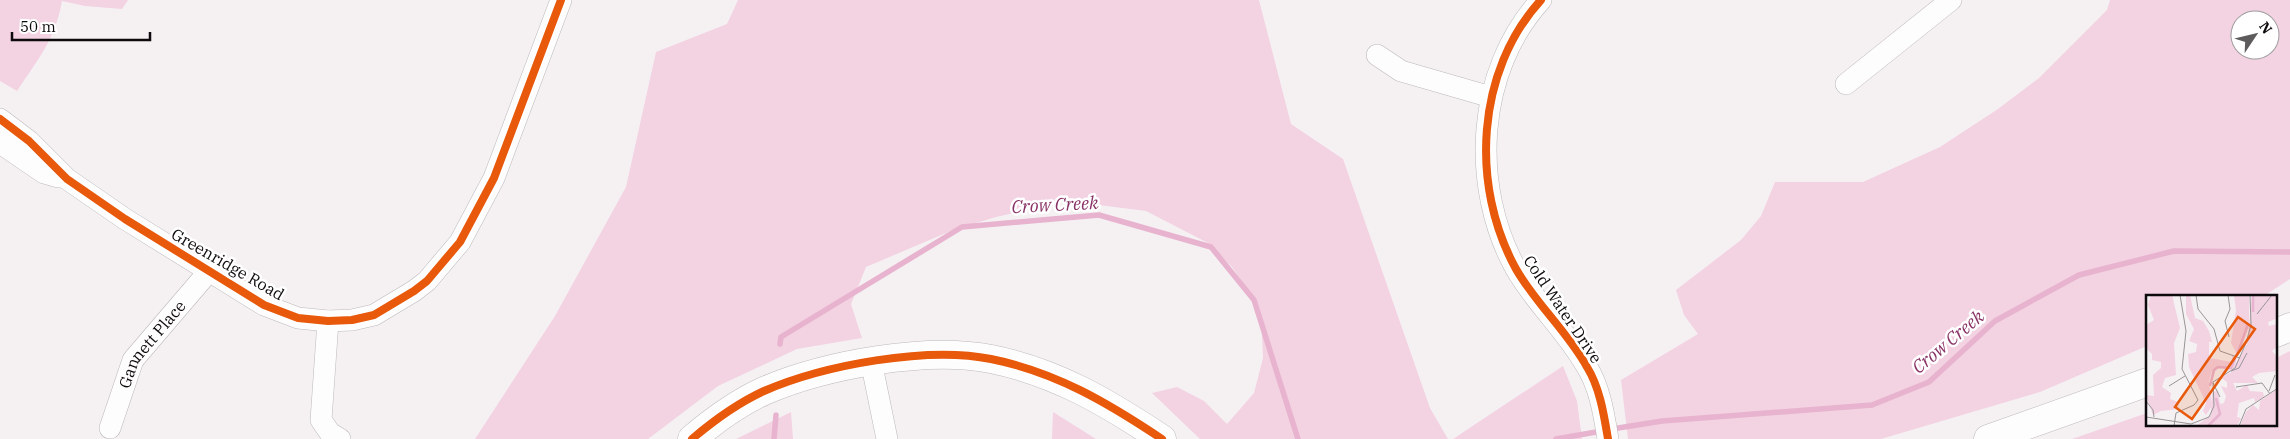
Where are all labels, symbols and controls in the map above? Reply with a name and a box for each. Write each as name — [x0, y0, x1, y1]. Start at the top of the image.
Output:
scale bar — [12, 10, 150, 42]
north arrow — [2230, 10, 2280, 60]
text: 50 m — [20, 17, 56, 36]
text: N — [2255, 18, 2276, 37]
water label: Crow Creek — [1011, 191, 1100, 218]
street label: Greenridge Road — [168, 224, 288, 305]
street label: Cold Water Drive — [1519, 251, 1607, 367]
inset map — [2146, 295, 2278, 426]
street label: Gannett Place — [114, 296, 190, 391]
water label: Crow Creek — [1907, 304, 1989, 378]

